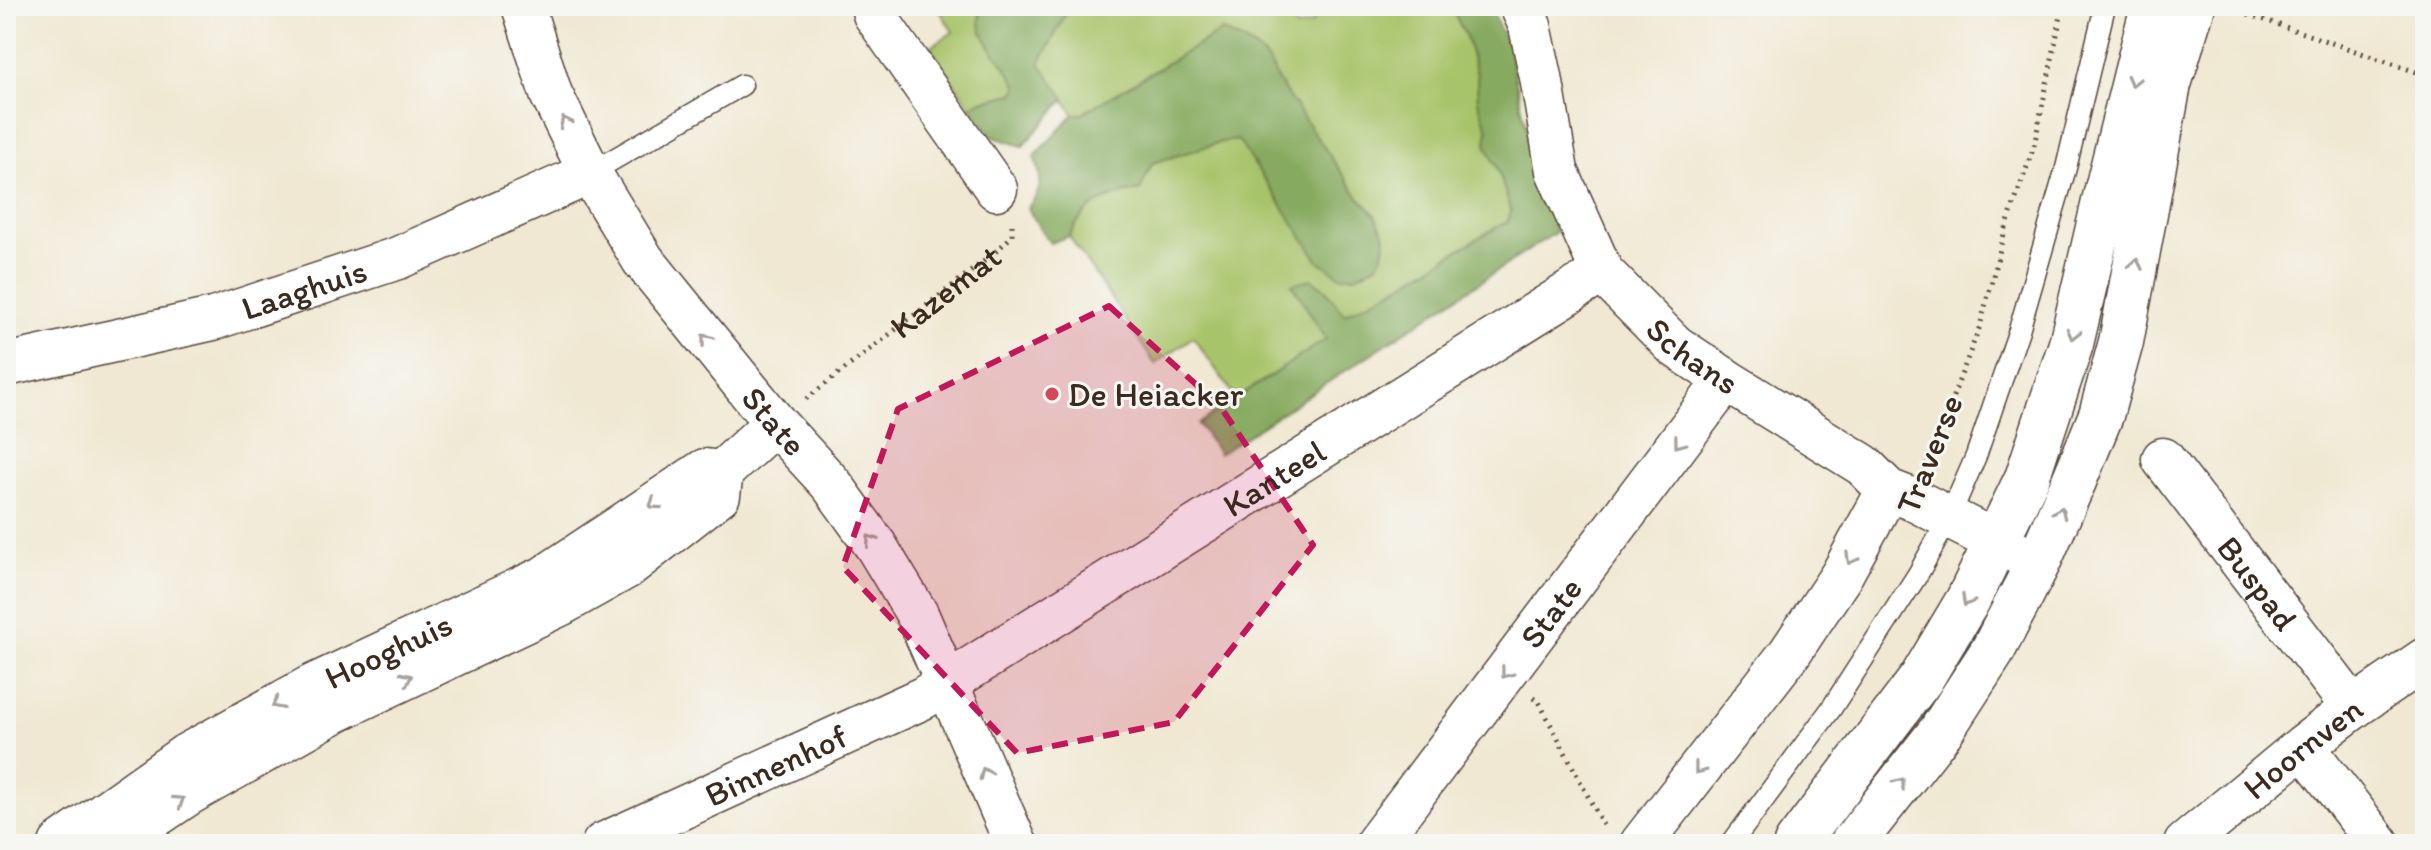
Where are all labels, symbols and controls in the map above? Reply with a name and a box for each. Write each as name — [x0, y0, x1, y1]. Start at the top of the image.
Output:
one-way arrow — [2125, 74, 2142, 88]
one-way arrow — [559, 115, 575, 130]
street label: Kazemat — [882, 236, 1009, 347]
street label: Laaghuis — [236, 250, 372, 329]
one-way arrow — [2126, 258, 2143, 271]
street label: Schans — [1637, 309, 1746, 404]
one-way arrow — [2066, 327, 2083, 341]
one-way arrow — [702, 333, 716, 348]
place label: De Heiacker — [1068, 374, 1244, 415]
street label: State — [733, 378, 815, 465]
marker: De Heiacker — [1043, 385, 1061, 403]
street label: Traverse — [1887, 389, 1972, 520]
street label: Kanteel — [1215, 431, 1333, 526]
one-way arrow — [1674, 434, 1689, 448]
one-way arrow — [649, 495, 663, 510]
one-way arrow — [2050, 506, 2066, 520]
street label: Buspad — [2208, 528, 2307, 639]
one-way arrow — [866, 534, 881, 548]
one-way arrow — [1845, 550, 1860, 565]
street label: State — [1511, 569, 1591, 656]
one-way arrow — [1961, 593, 1977, 607]
street label: Hooghuis — [318, 603, 459, 698]
one-way arrow — [1501, 664, 1516, 679]
one-way arrow — [399, 671, 414, 687]
street label: Hoornven — [2235, 688, 2371, 808]
one-way arrow — [270, 694, 285, 710]
street label: Binnenhof — [698, 715, 854, 816]
one-way arrow — [1695, 760, 1709, 775]
one-way arrow — [979, 766, 995, 781]
one-way arrow — [1891, 777, 1905, 792]
one-way arrow — [170, 795, 184, 810]

